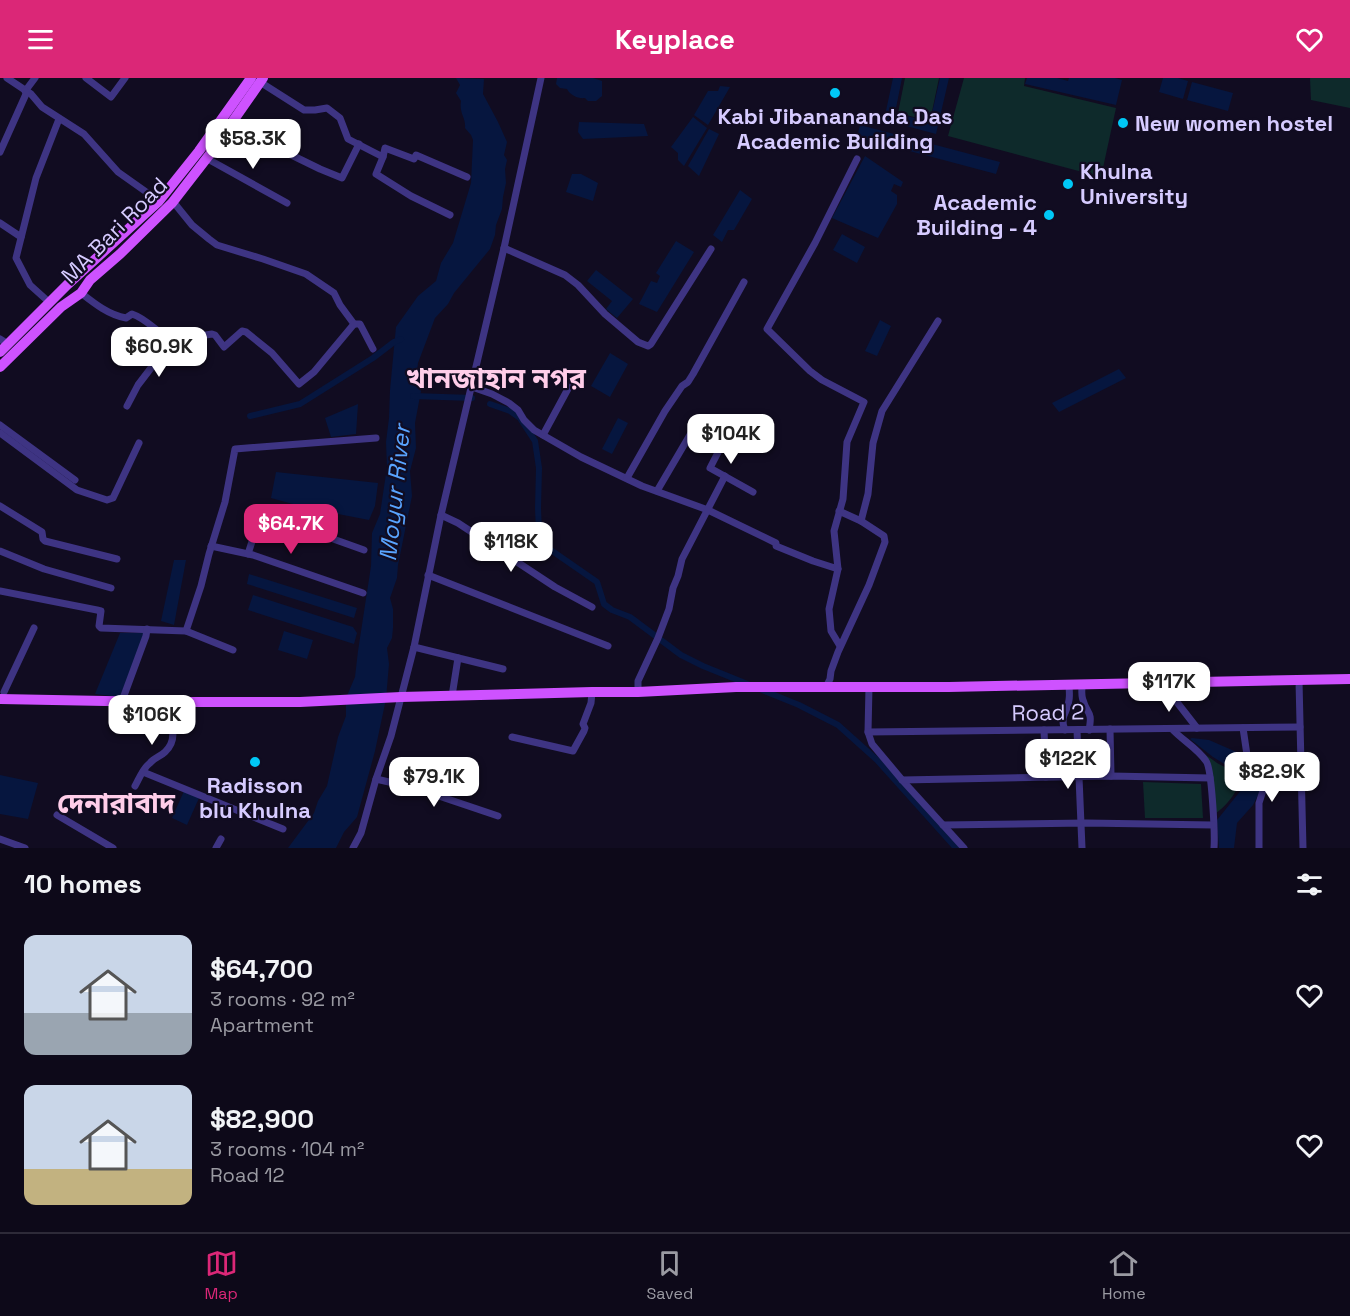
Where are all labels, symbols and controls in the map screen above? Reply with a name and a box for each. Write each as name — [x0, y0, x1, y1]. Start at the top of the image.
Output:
text: Keyplace — [615, 22, 735, 57]
icon: menu — [24, 23, 57, 56]
icon: heart — [1293, 23, 1326, 56]
marker: Kabi Jibanananda Das Academic Building — [828, 86, 842, 100]
place label: Kabi Jibanananda Das Academic Building — [717, 102, 953, 155]
place label: New women hostel — [1135, 109, 1333, 137]
marker: New women hostel — [1116, 116, 1130, 130]
pin: $58.3K — [204, 119, 302, 170]
text: $58.3K — [220, 125, 286, 151]
place label: Khulna University — [1080, 157, 1188, 210]
street label: MA Bari Road — [55, 171, 173, 289]
marker: Khulna University — [1061, 177, 1075, 191]
place label: Academic Building - 4 — [916, 188, 1037, 241]
marker: Academic Building - 4 — [1042, 208, 1056, 222]
pin: $60.9K — [110, 327, 208, 378]
text: $60.9K — [125, 333, 193, 359]
district label: খানজাহান নগর — [406, 360, 587, 396]
pin: $104K — [689, 414, 773, 465]
water label: Moyur River — [372, 420, 417, 563]
text: $104K — [701, 420, 761, 446]
pin: $64.7K — [242, 504, 340, 555]
text: $64.7K — [258, 510, 324, 536]
pin: $118K — [469, 522, 553, 573]
text: $118K — [484, 528, 538, 554]
pin: $117K — [1127, 662, 1211, 713]
text: $117K — [1142, 668, 1196, 694]
pin: $106K — [110, 695, 194, 746]
street label: Road 2 — [1011, 697, 1085, 727]
text: $106K — [123, 701, 182, 727]
pin: $122K — [1026, 739, 1110, 790]
text: $122K — [1039, 745, 1097, 771]
pin: $82.9K — [1223, 752, 1321, 803]
marker: Radisson blu Khulna — [248, 755, 262, 769]
pin: $79.1K — [385, 757, 483, 808]
text: $82.9K — [1239, 758, 1305, 784]
text: $79.1K — [403, 763, 465, 789]
place label: Radisson blu Khulna — [199, 771, 311, 824]
district label: দেনারাবাদ — [57, 785, 176, 821]
text: 10 homes — [24, 867, 142, 901]
icon: filters — [1293, 868, 1326, 901]
text: $64,700 — [210, 952, 313, 986]
icon: home — [72, 959, 144, 1031]
icon: heart — [1293, 979, 1326, 1012]
text: 3 rooms · 92 m² — [210, 986, 355, 1012]
text: Apartment — [210, 1012, 314, 1038]
text: $82,900 — [210, 1102, 314, 1136]
icon: home — [72, 1109, 144, 1181]
icon: heart — [1293, 1129, 1326, 1162]
text: 3 rooms · 104 m² — [210, 1136, 364, 1162]
text: Road 12 — [210, 1162, 285, 1188]
tab: Map — [204, 1247, 238, 1304]
tab: Saved — [647, 1247, 693, 1304]
tab: Home — [1102, 1247, 1146, 1304]

